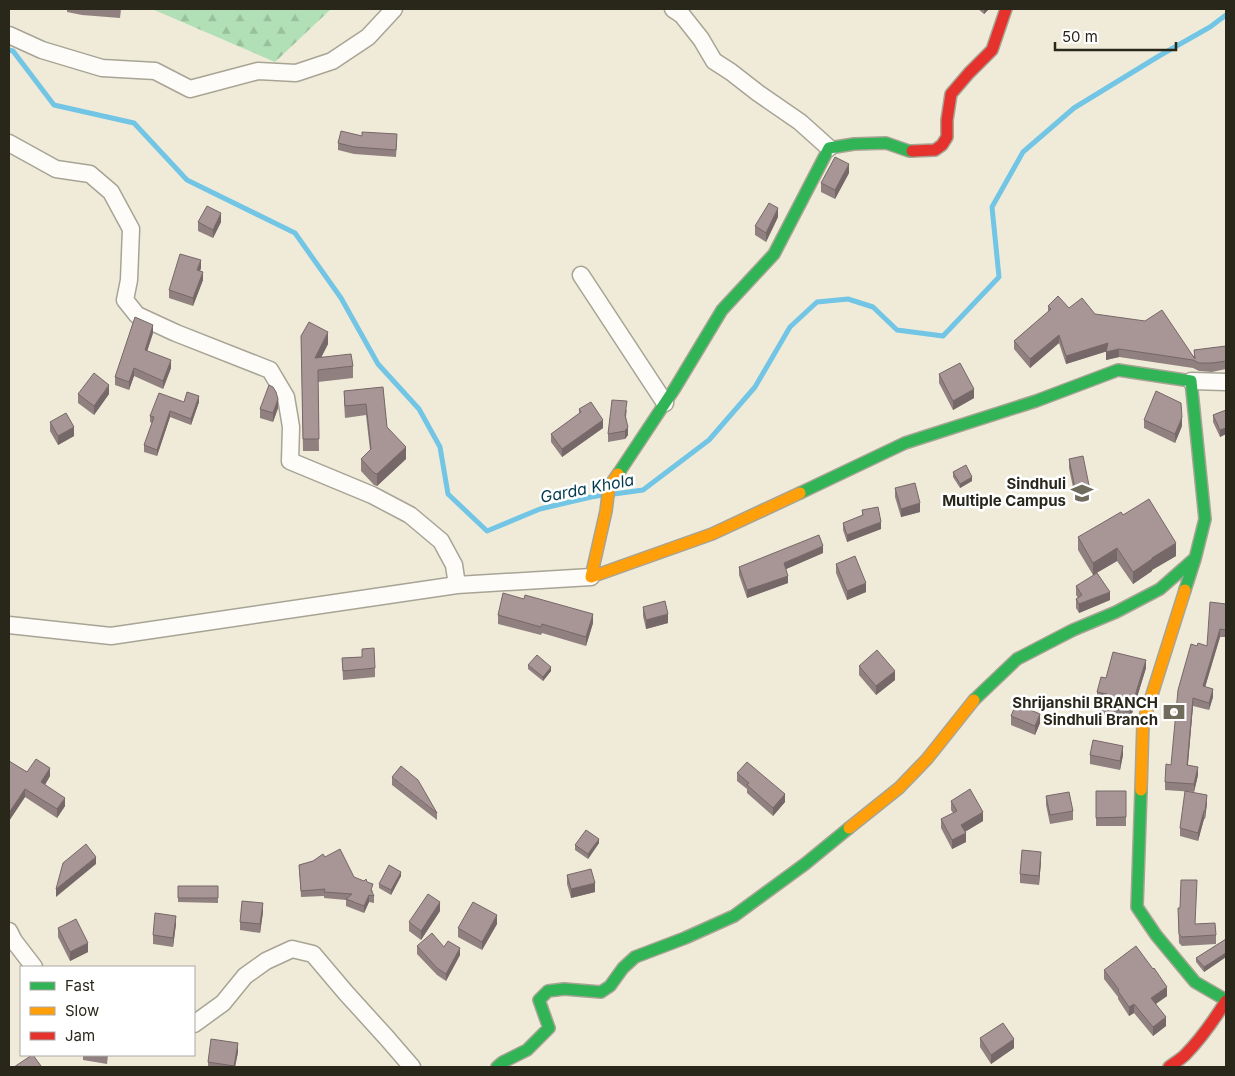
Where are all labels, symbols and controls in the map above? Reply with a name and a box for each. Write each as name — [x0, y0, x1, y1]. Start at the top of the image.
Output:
scale bar — [1055, 20, 1176, 52]
text: 50 m — [1062, 27, 1098, 46]
water label: Garda Khola — [538, 469, 636, 507]
place label: Sindhuli Multiple Campus — [942, 474, 1066, 510]
school or university icon: Sindhuli Multiple Campus — [1069, 480, 1095, 506]
place label: Shrijanshil BRANCH Sindhuli Branch — [1012, 693, 1158, 729]
bank icon: Shrijanshil BRANCH Sindhuli Branch — [1161, 699, 1187, 725]
legend — [20, 966, 195, 1056]
text: Fast — [65, 976, 95, 995]
text: Slow — [65, 1001, 99, 1020]
text: Jam — [65, 1026, 95, 1045]

